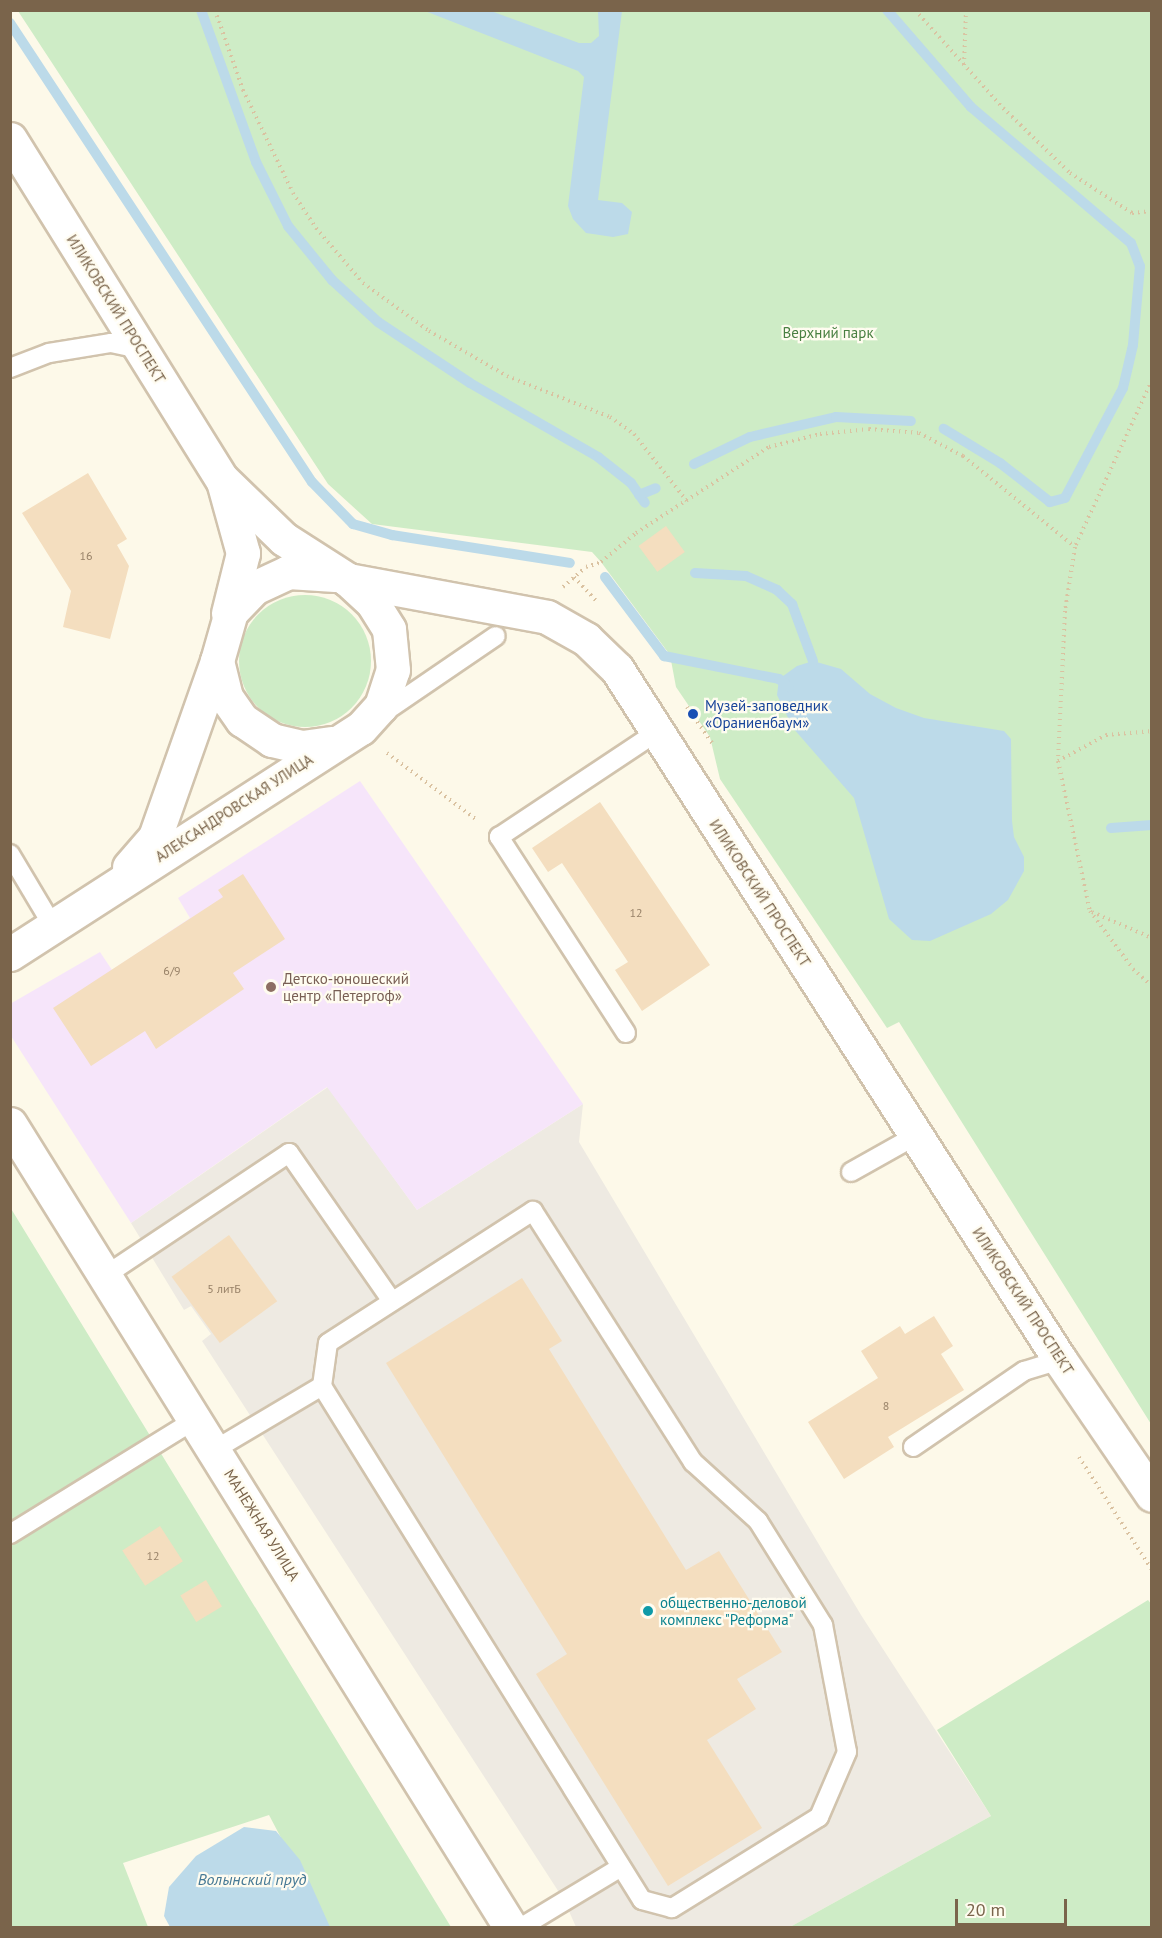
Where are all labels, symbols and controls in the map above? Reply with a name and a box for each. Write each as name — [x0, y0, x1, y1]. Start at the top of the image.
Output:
street label: ИЛИКОВСКИЙ ПРОСПЕКТ — [63, 231, 169, 387]
park label: Верхний парк — [782, 324, 874, 342]
house number: 16 — [79, 549, 93, 563]
place label: Музей-заповедник «Ораниенбаум» — [705, 696, 828, 731]
marker: Музей-заповедник «Ораниенбаум» — [686, 707, 700, 721]
street label: АЛЕКСАНДРОВСКАЯ УЛИЦА — [152, 750, 316, 866]
street label: ИЛИКОВСКИЙ ПРОСПЕКТ — [706, 816, 814, 970]
house number: 12 — [629, 906, 643, 920]
house number: 6/9 — [163, 964, 181, 978]
place label: Детско-юношеский центр «Петергоф» — [283, 969, 409, 1004]
marker: Детско-юношеский центр «Петергоф» — [264, 980, 278, 994]
street label: ИЛИКОВСКИЙ ПРОСПЕКТ — [969, 1224, 1077, 1378]
house number: 5 литБ — [207, 1282, 241, 1296]
house number: 8 — [883, 1399, 889, 1413]
street label: МАНЕЖНАЯ УЛИЦА — [220, 1466, 304, 1584]
house number: 12 — [146, 1549, 160, 1563]
place label: oбщеcтвенно-деловoй кoмплeкc "Peфoрма" — [660, 1593, 807, 1628]
marker: oбщеcтвенно-деловoй кoмплeкc "Peфoрма" — [641, 1604, 655, 1618]
water label: Волынский пруд — [198, 1869, 306, 1889]
scale bar — [958, 1887, 1070, 1925]
text: 20 m — [966, 1898, 1005, 1921]

